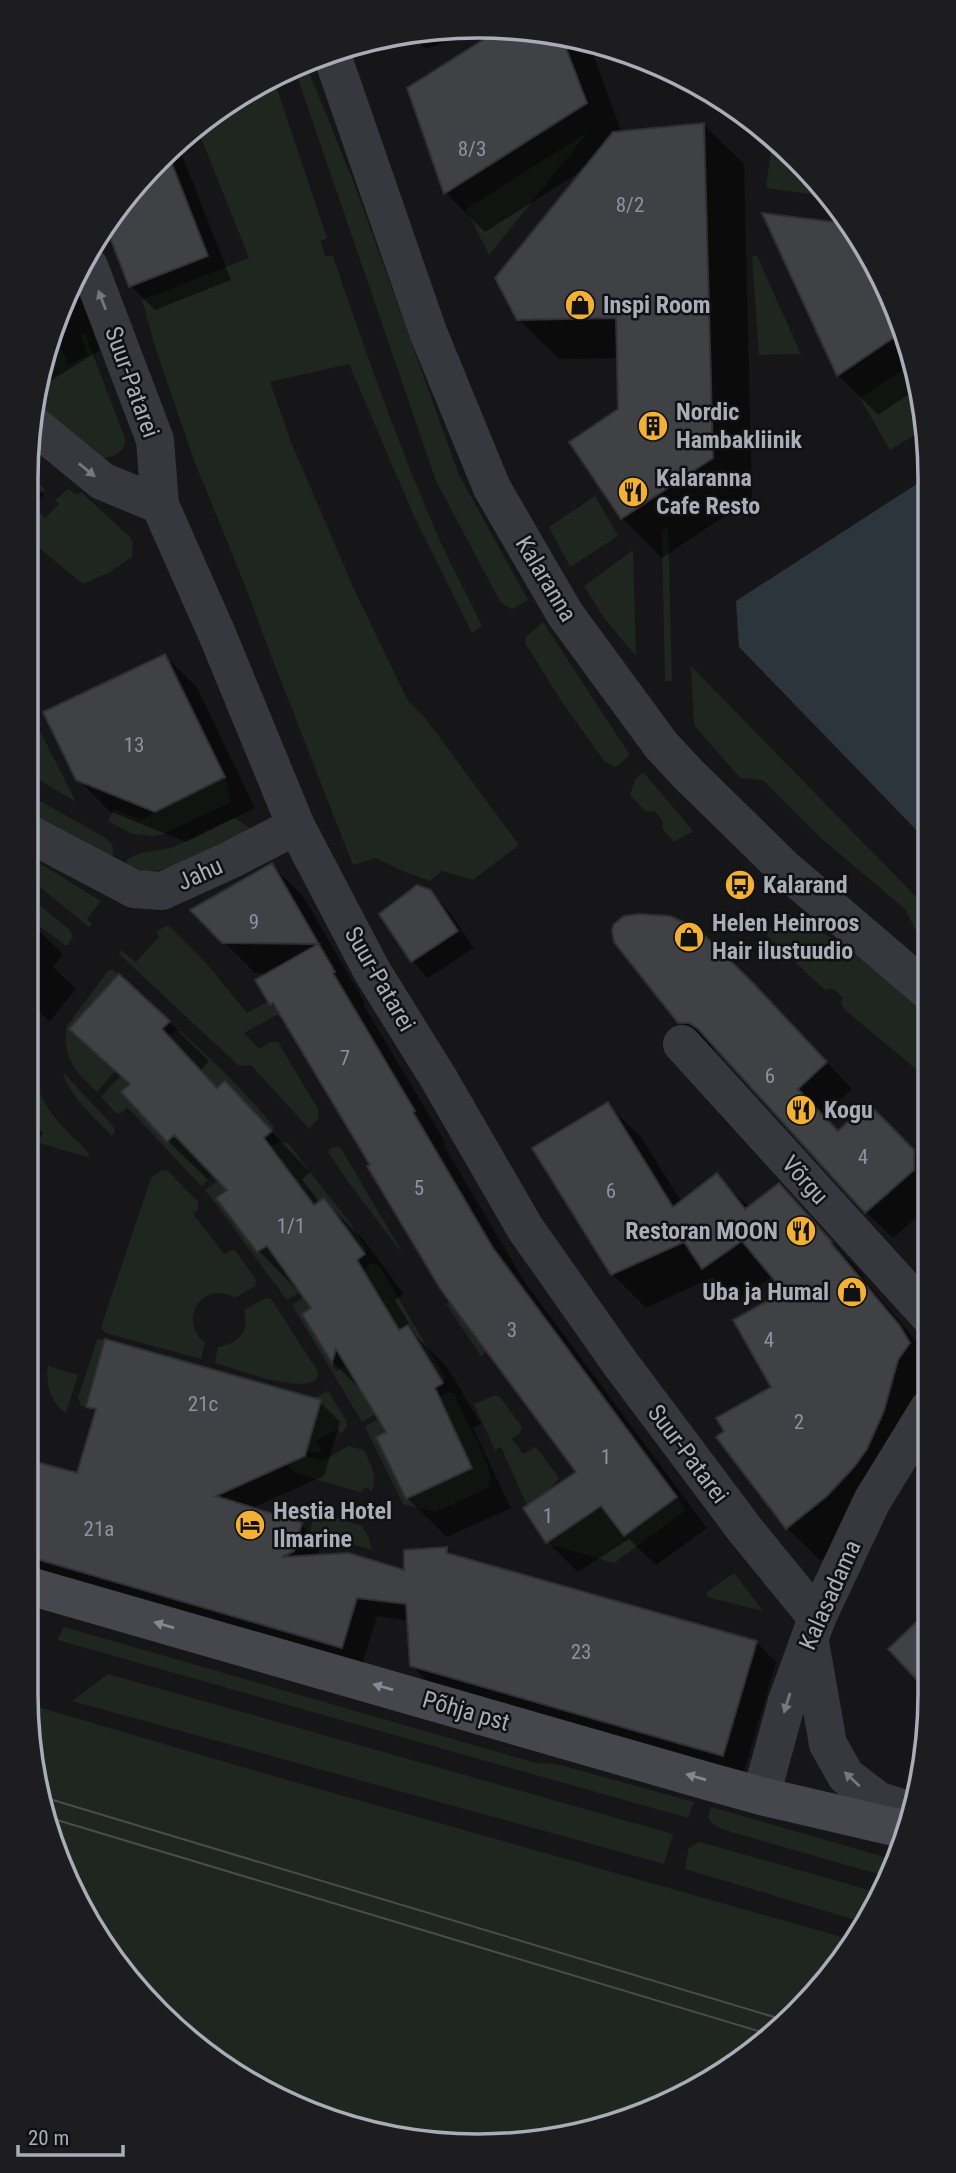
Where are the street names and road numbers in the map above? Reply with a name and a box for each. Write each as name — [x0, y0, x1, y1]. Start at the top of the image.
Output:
street label: Suur-Patarei — [99, 323, 165, 441]
street label: Kalaranna — [510, 531, 582, 627]
street label: Jahu — [173, 852, 227, 896]
street label: Suur-Patarei — [339, 922, 421, 1036]
street label: Võrgu — [776, 1150, 834, 1210]
street label: Suur-Patarei — [642, 1399, 734, 1509]
street label: Kalasadama — [793, 1536, 867, 1654]
street label: Põhja pst — [419, 1685, 513, 1737]

